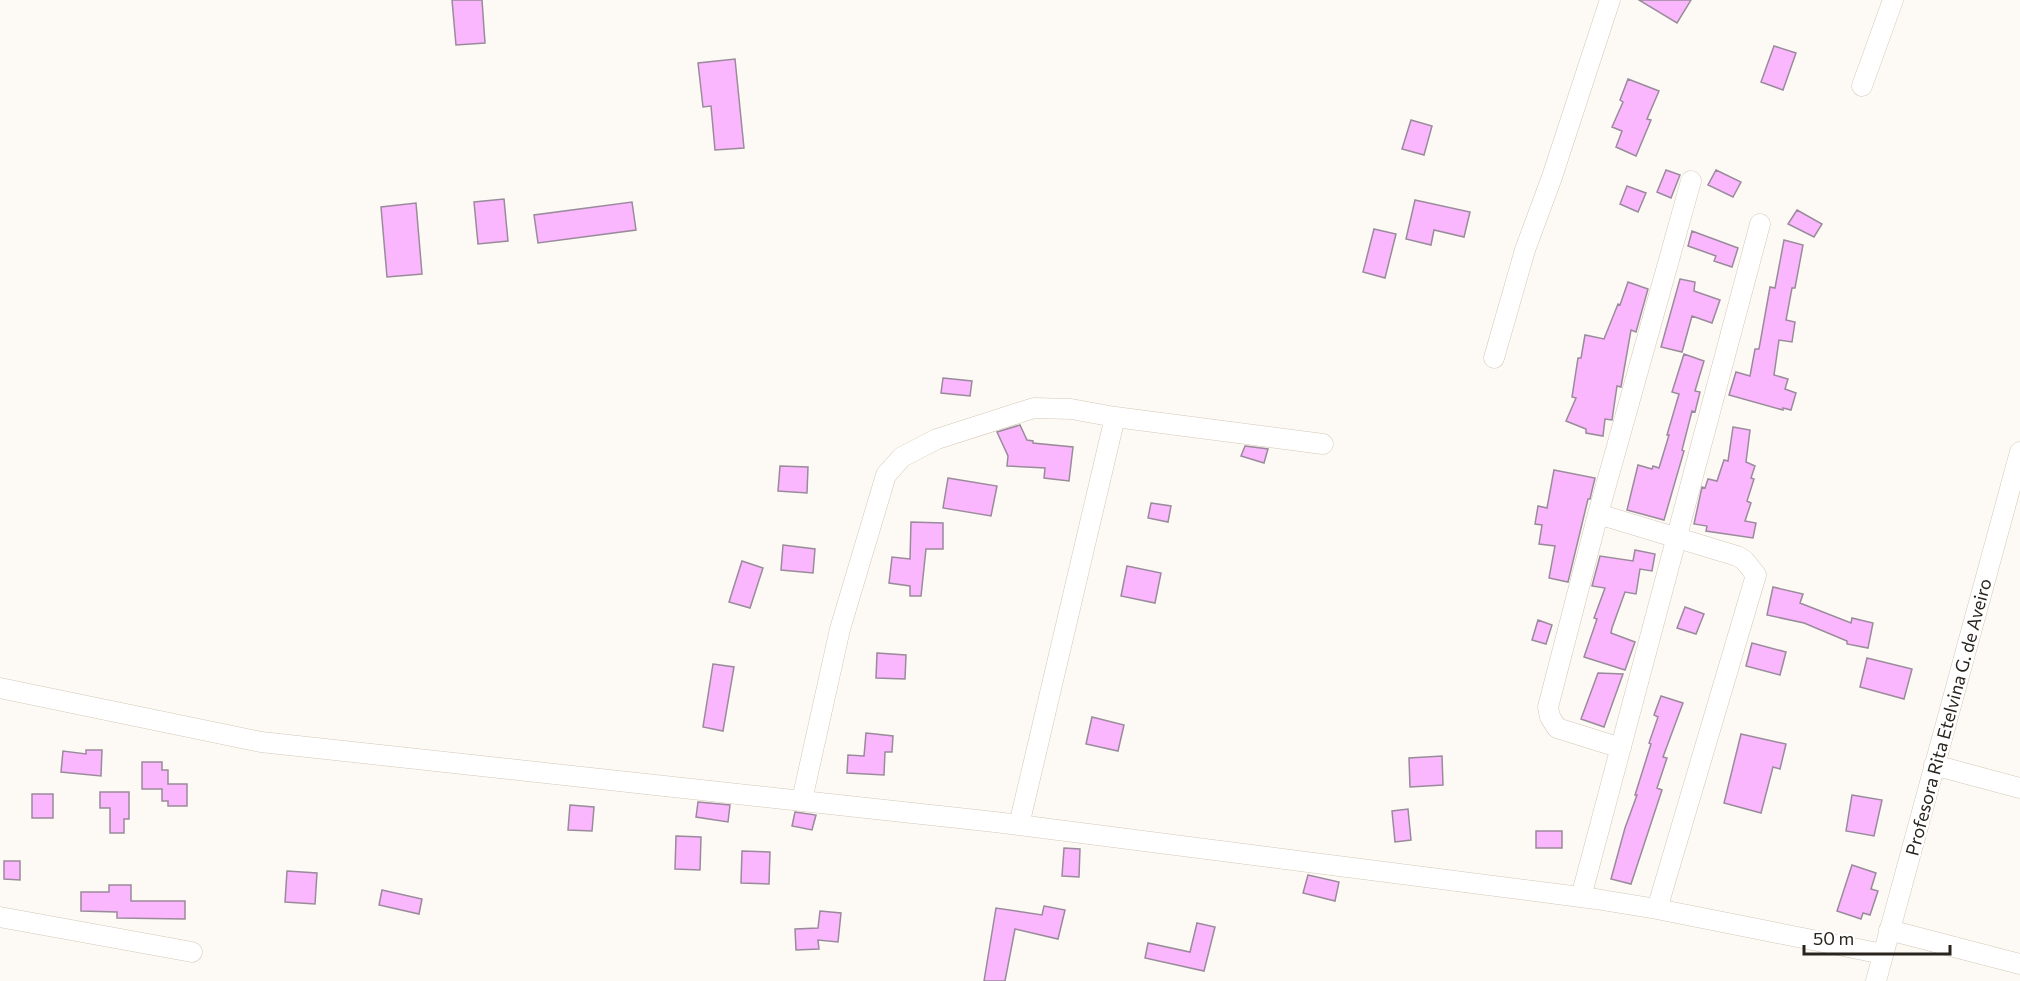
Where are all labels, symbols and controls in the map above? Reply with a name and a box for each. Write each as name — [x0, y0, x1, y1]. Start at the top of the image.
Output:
street label: Profesora Rita Etelvina G. de Aveiro — [1900, 576, 1996, 858]
scale bar — [1804, 918, 1950, 956]
text: 50 m — [1813, 927, 1854, 949]

